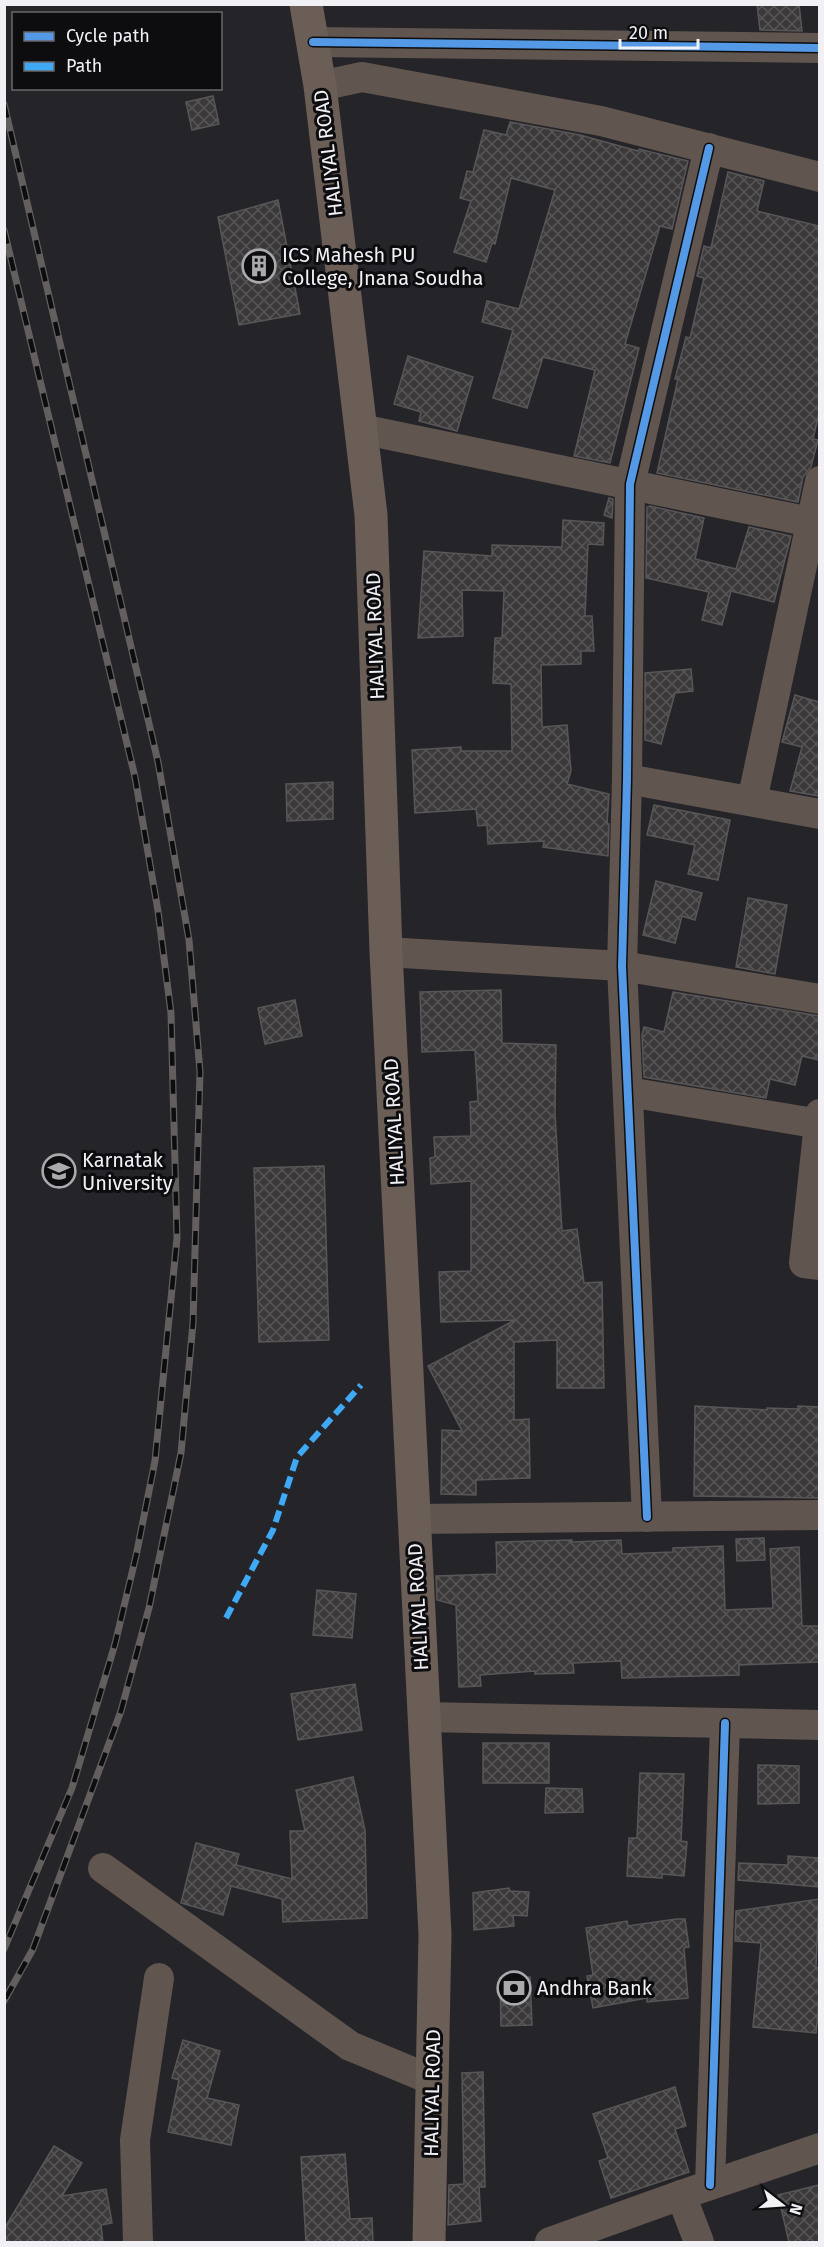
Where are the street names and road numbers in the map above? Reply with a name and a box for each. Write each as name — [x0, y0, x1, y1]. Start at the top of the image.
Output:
street label: HALIYAL ROAD — [308, 88, 348, 218]
street label: HALIYAL ROAD — [361, 572, 389, 700]
street label: HALIYAL ROAD — [379, 1058, 409, 1186]
street label: HALIYAL ROAD — [403, 1543, 433, 1671]
street label: HALIYAL ROAD — [419, 2029, 445, 2157]

